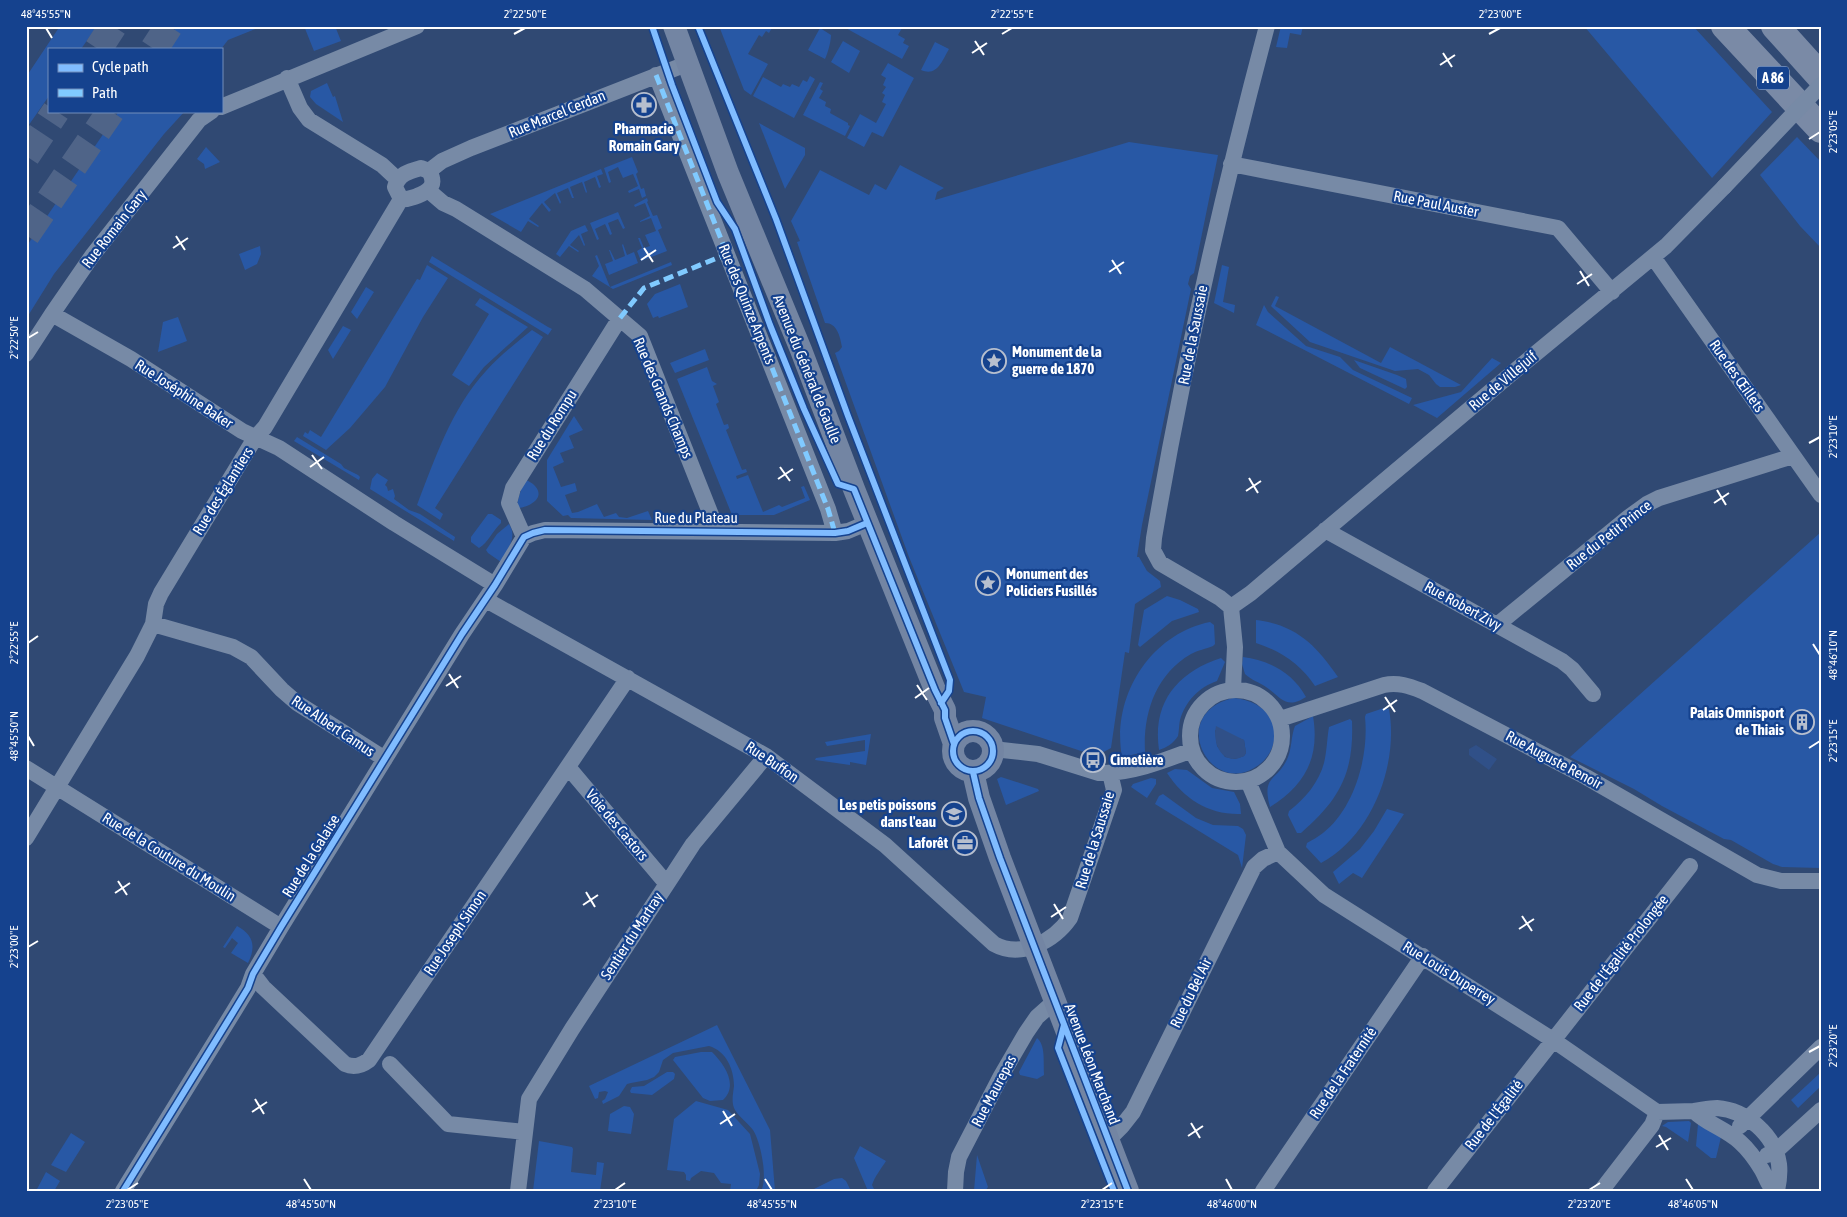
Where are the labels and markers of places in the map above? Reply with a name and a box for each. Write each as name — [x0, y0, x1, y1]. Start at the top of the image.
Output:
pharmacy icon: Pharmacie Romain Gary — [631, 92, 657, 118]
place label: Pharmacie Romain Gary — [609, 120, 680, 154]
place label: Monument de la guerre de 1870 — [1012, 343, 1102, 377]
place icon: Monument de la guerre de 1870 — [981, 348, 1007, 374]
place label: Monument des Policiers Fusillés — [1006, 565, 1098, 599]
place icon: Monument des Policiers Fusillés — [975, 570, 1001, 596]
place label: Palais Omnisport de Thiais — [1690, 704, 1785, 738]
building icon: Palais Omnisport de Thiais — [1789, 709, 1815, 735]
bus stop icon: Cimetière — [1080, 747, 1106, 773]
place label: Cimetière — [1110, 751, 1164, 768]
place label: Les petis poissons dans l'eau — [839, 796, 937, 830]
school or university icon: Les petis poissons dans l'eau — [941, 801, 967, 827]
office icon: Laforêt — [952, 830, 978, 856]
place label: Laforêt — [908, 834, 949, 851]

